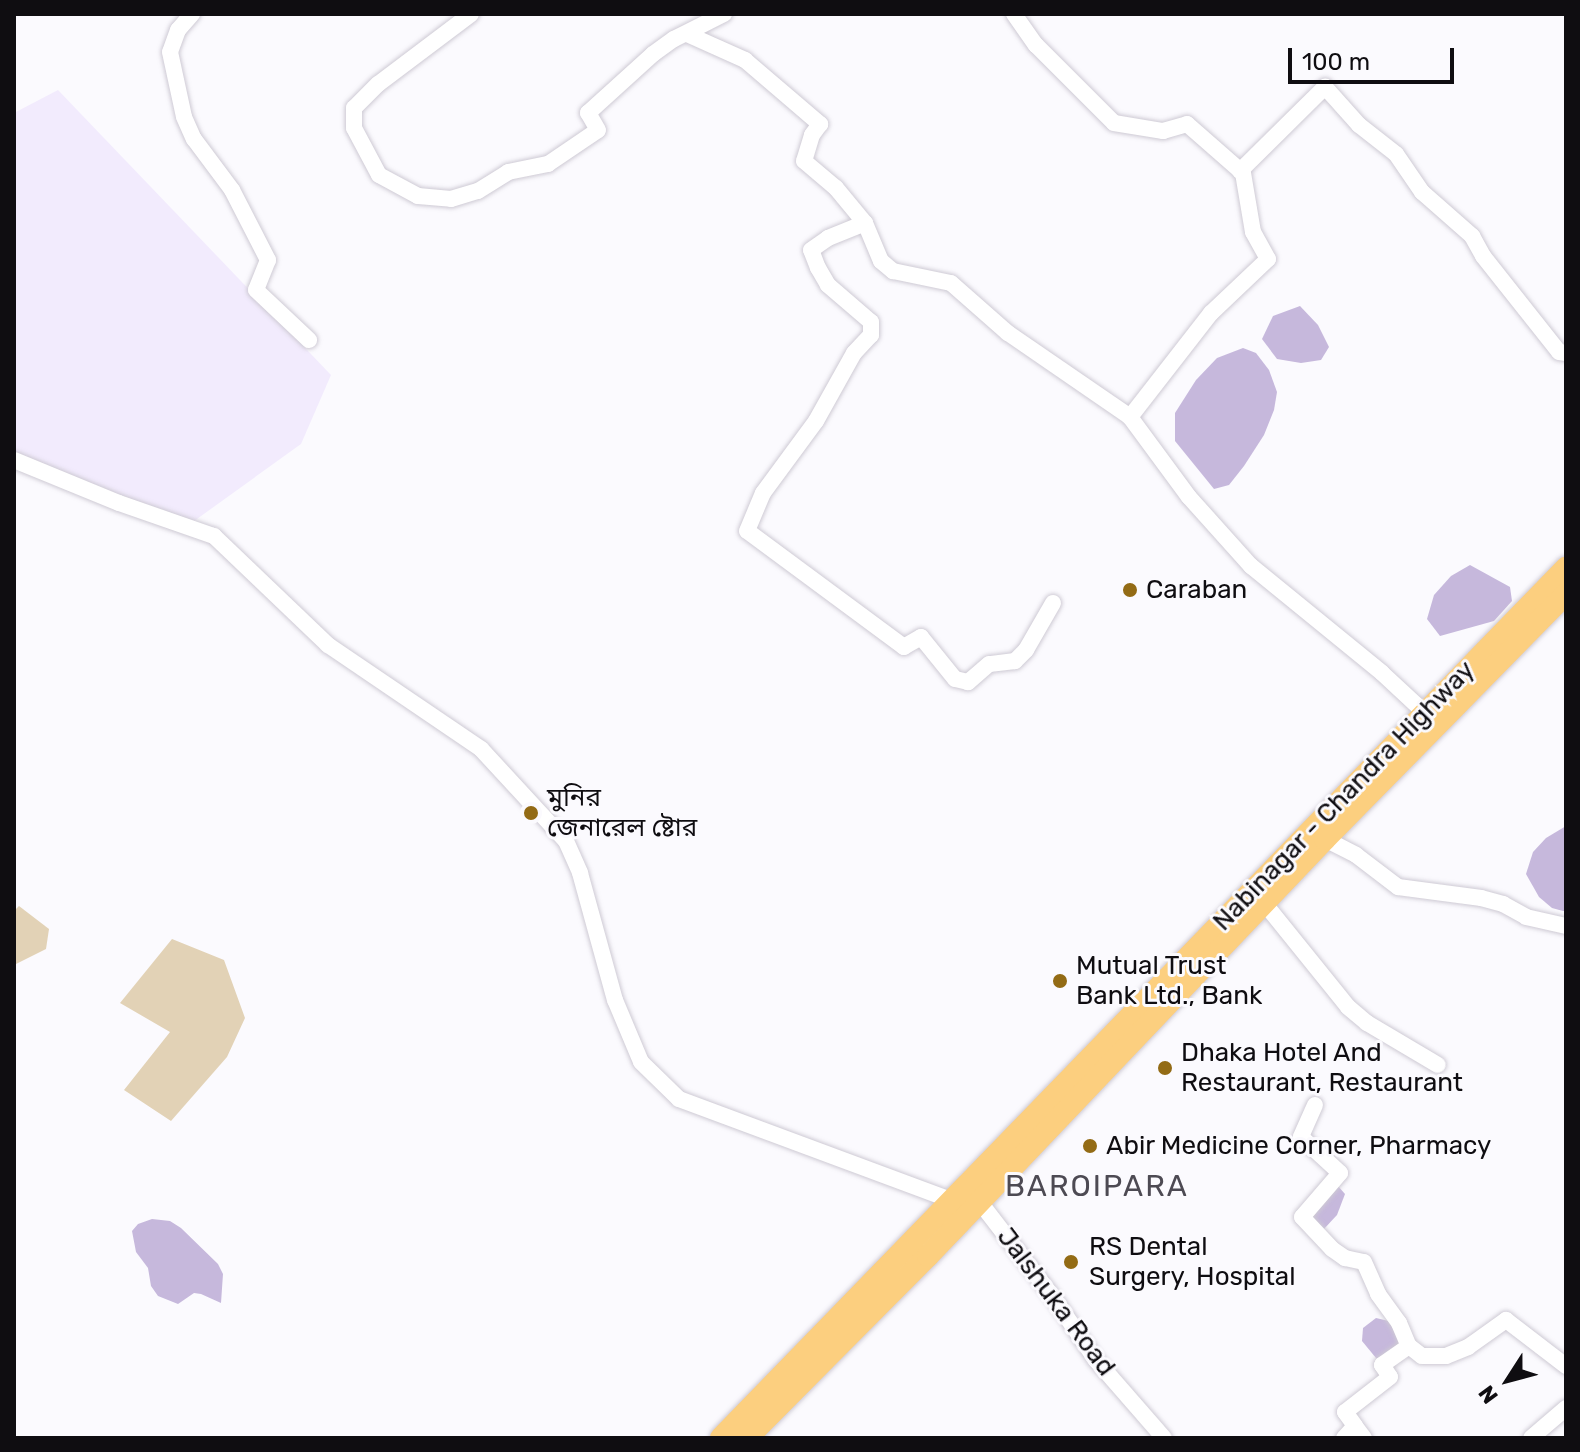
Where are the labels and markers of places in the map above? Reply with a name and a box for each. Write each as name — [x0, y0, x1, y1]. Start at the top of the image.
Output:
place label: Caraban — [1146, 574, 1247, 606]
marker: Caraban — [1121, 581, 1139, 599]
place label: মুনির জেনারেল ষ্টোর — [547, 782, 697, 844]
marker: মুনির জেনারেল ষ্টোর — [522, 804, 540, 822]
place label: Mutual Trust Bank Ltd., Bank — [1076, 950, 1263, 1012]
marker: Mutual Trust Bank Ltd., Bank — [1051, 972, 1069, 990]
place label: Dhaka Hotel And Restaurant, Restaurant — [1181, 1037, 1463, 1098]
marker: Dhaka Hotel And Restaurant, Restaurant — [1156, 1059, 1174, 1077]
place label: Abir Medicine Corner, Pharmacy — [1106, 1130, 1492, 1162]
marker: Abir Medicine Corner, Pharmacy — [1081, 1137, 1099, 1155]
place label: RS Dental Surgery, Hospital — [1089, 1231, 1295, 1292]
marker: RS Dental Surgery, Hospital — [1060, 1251, 1082, 1273]

